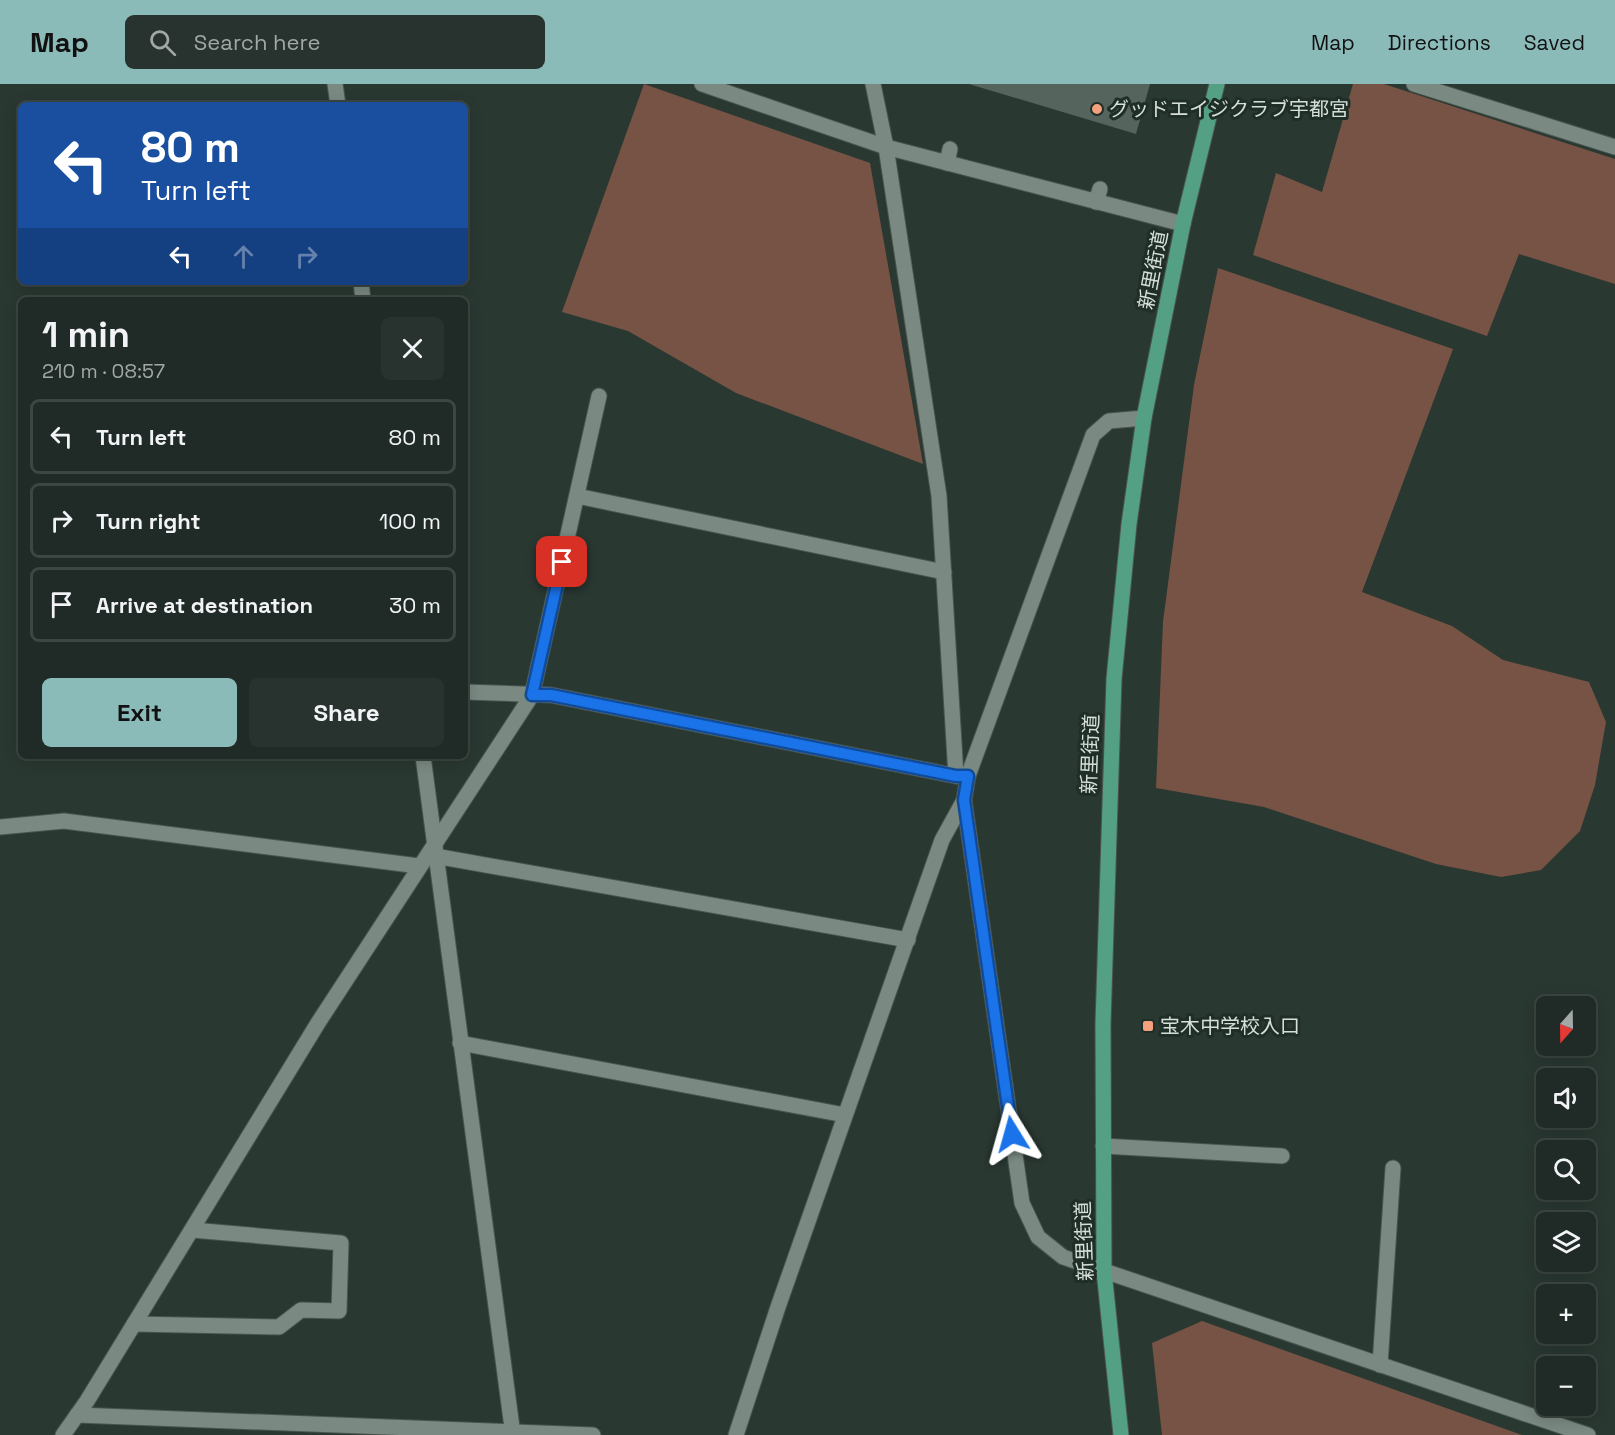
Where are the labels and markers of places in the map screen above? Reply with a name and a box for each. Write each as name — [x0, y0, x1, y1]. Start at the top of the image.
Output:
place label: グッドエイジクラブ宇都宮 — [1109, 96, 1349, 122]
marker: グッドエイジクラブ宇都宮 — [1090, 102, 1104, 116]
pin — [536, 536, 587, 587]
place label: 宝木中学校入口 — [1160, 1013, 1300, 1039]
marker: 宝木中学校入口 — [1141, 1019, 1155, 1033]

